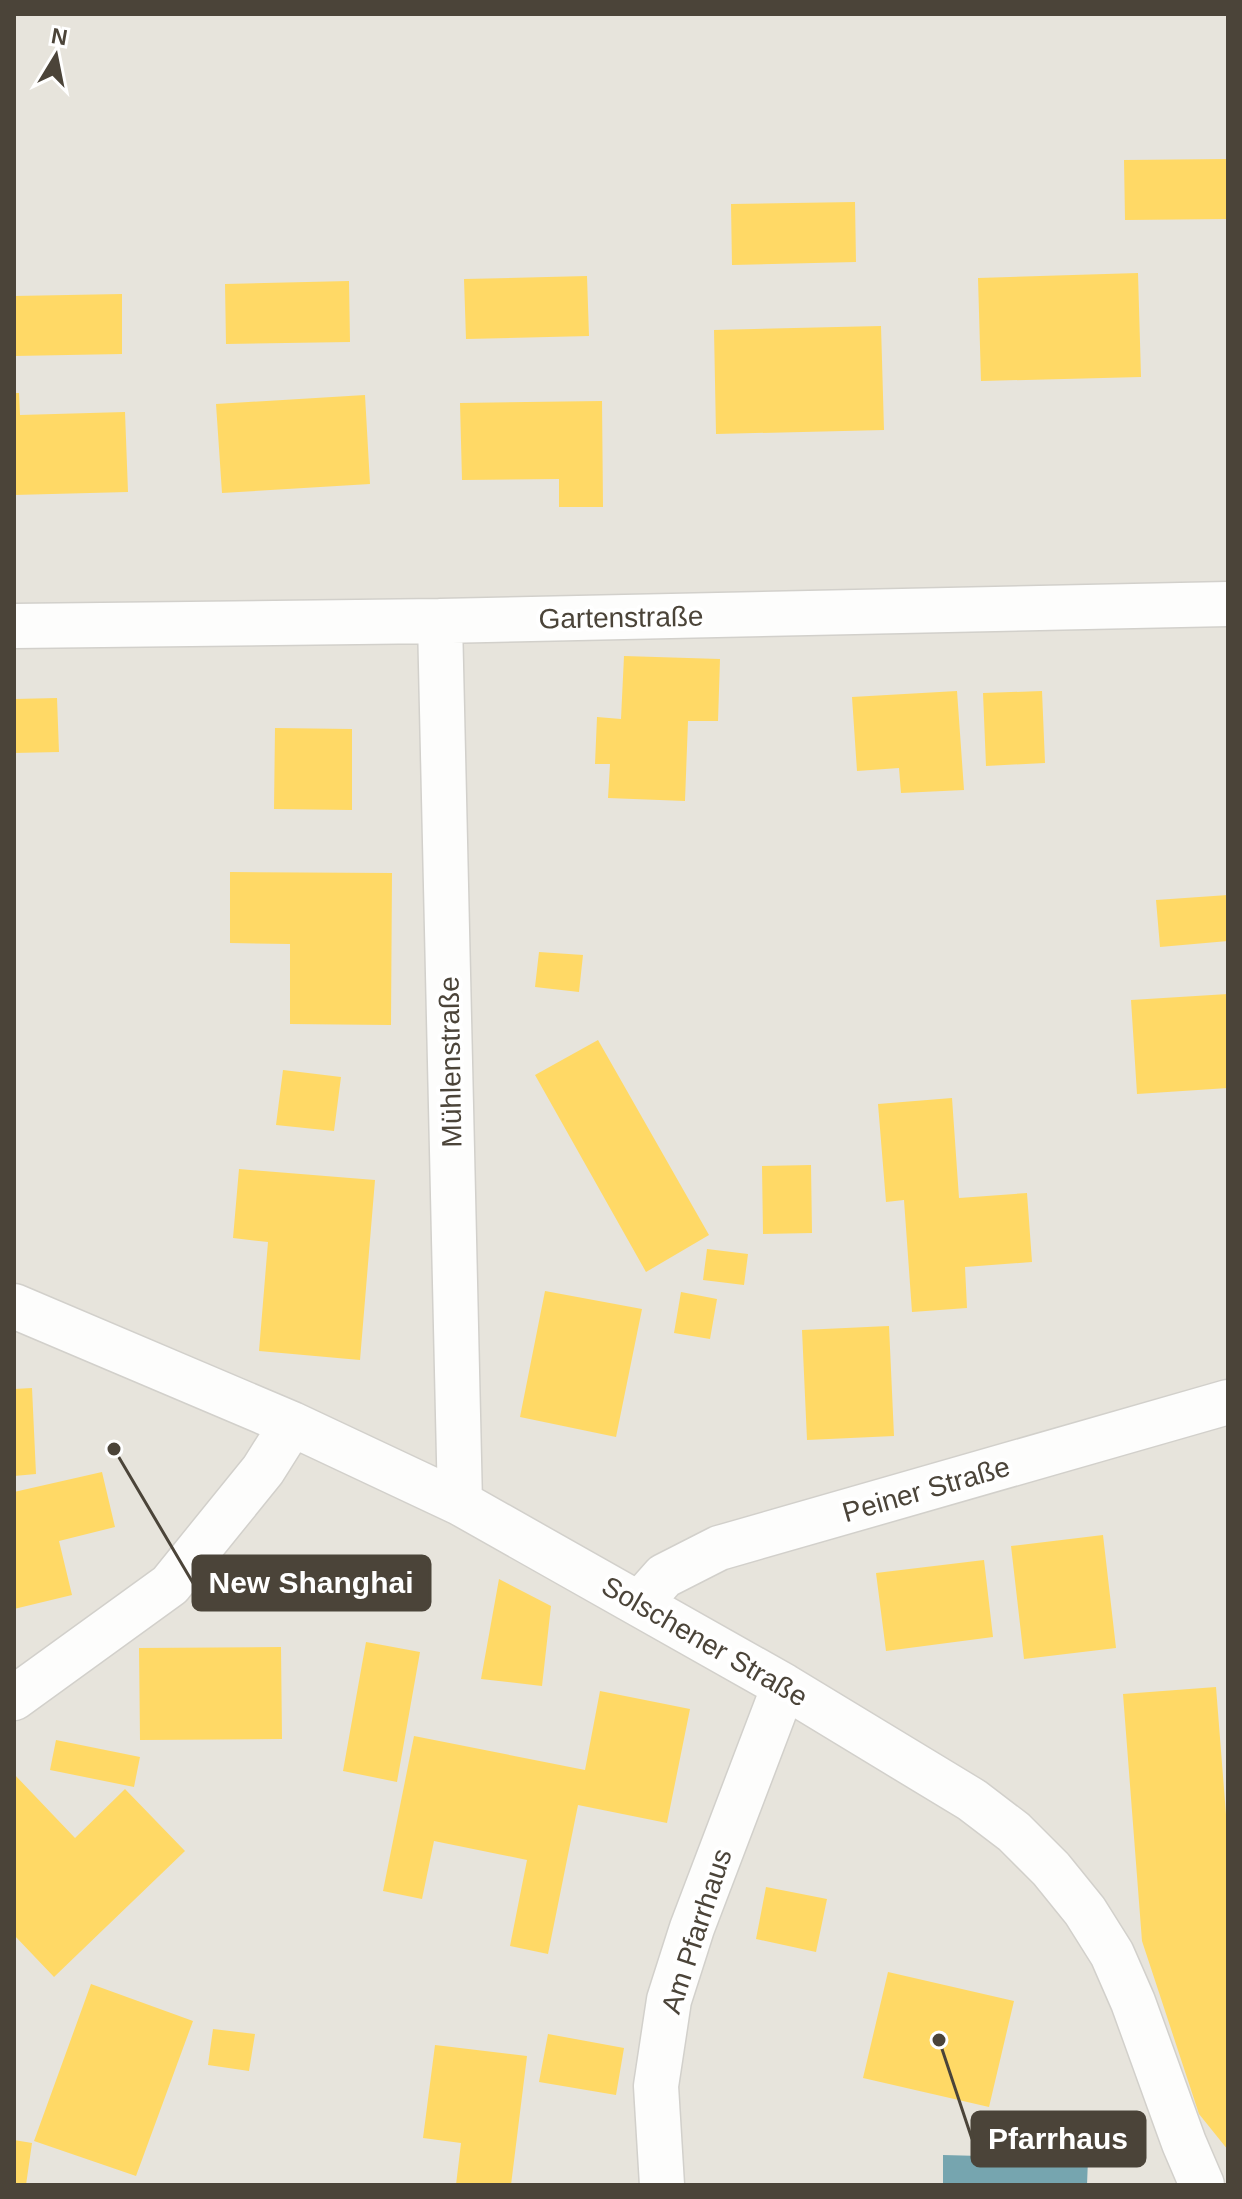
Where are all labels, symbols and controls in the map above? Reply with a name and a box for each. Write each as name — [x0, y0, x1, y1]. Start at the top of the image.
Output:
north arrow — [16, 16, 96, 96]
text: N — [49, 23, 69, 50]
street label: Gartenstraße — [538, 601, 704, 634]
street label: Mühlenstraße — [434, 976, 467, 1148]
street label: Peiner Straße — [839, 1451, 1013, 1528]
callout: New Shanghai — [193, 1556, 430, 1610]
text: New Shanghai — [208, 1566, 414, 1599]
street label: Solschener Straße — [597, 1570, 813, 1713]
street label: Am Pfarrhaus — [655, 1845, 738, 2017]
callout: Pfarrhaus — [972, 2112, 1145, 2166]
text: Pfarrhaus — [988, 2122, 1128, 2155]

